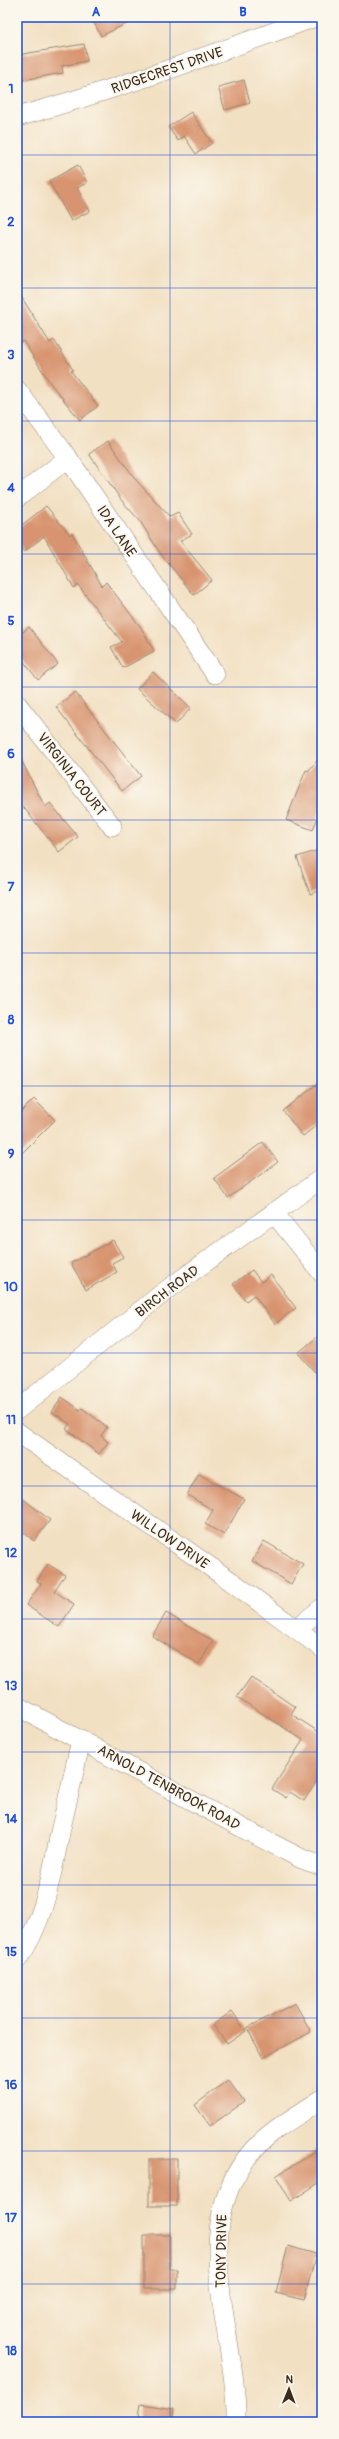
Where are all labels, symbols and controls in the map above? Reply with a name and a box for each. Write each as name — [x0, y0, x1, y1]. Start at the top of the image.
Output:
text: A — [92, 4, 101, 20]
text: B — [239, 4, 247, 20]
street label: RIDGECREST DRIVE — [109, 43, 225, 98]
text: 1 — [8, 81, 14, 97]
text: 2 — [7, 214, 15, 230]
text: 3 — [7, 347, 15, 363]
text: 4 — [7, 480, 15, 496]
street label: IDA LANE — [93, 502, 140, 560]
text: 5 — [7, 613, 15, 629]
street label: VIRGINIA COURT — [34, 729, 110, 820]
text: 6 — [7, 746, 15, 762]
text: 7 — [8, 879, 15, 895]
text: 8 — [8, 1012, 15, 1028]
text: 9 — [8, 1146, 15, 1162]
street label: BIRCH ROAD — [132, 1262, 203, 1321]
text: 10 — [4, 1279, 18, 1295]
text: 11 — [6, 1412, 16, 1428]
street label: WILLOW DRIVE — [127, 1506, 212, 1573]
text: 12 — [5, 1545, 17, 1561]
text: 13 — [5, 1678, 17, 1694]
street label: ARNOLD TENBROOK ROAD — [95, 1741, 243, 1834]
text: 14 — [5, 1811, 18, 1827]
text: 15 — [5, 1944, 17, 1960]
text: 16 — [5, 2077, 18, 2093]
text: 17 — [5, 2210, 17, 2226]
street label: TONY DRIVE — [212, 2214, 231, 2288]
text: 18 — [5, 2343, 17, 2359]
north arrow — [269, 2369, 309, 2409]
text: N — [285, 2373, 294, 2386]

